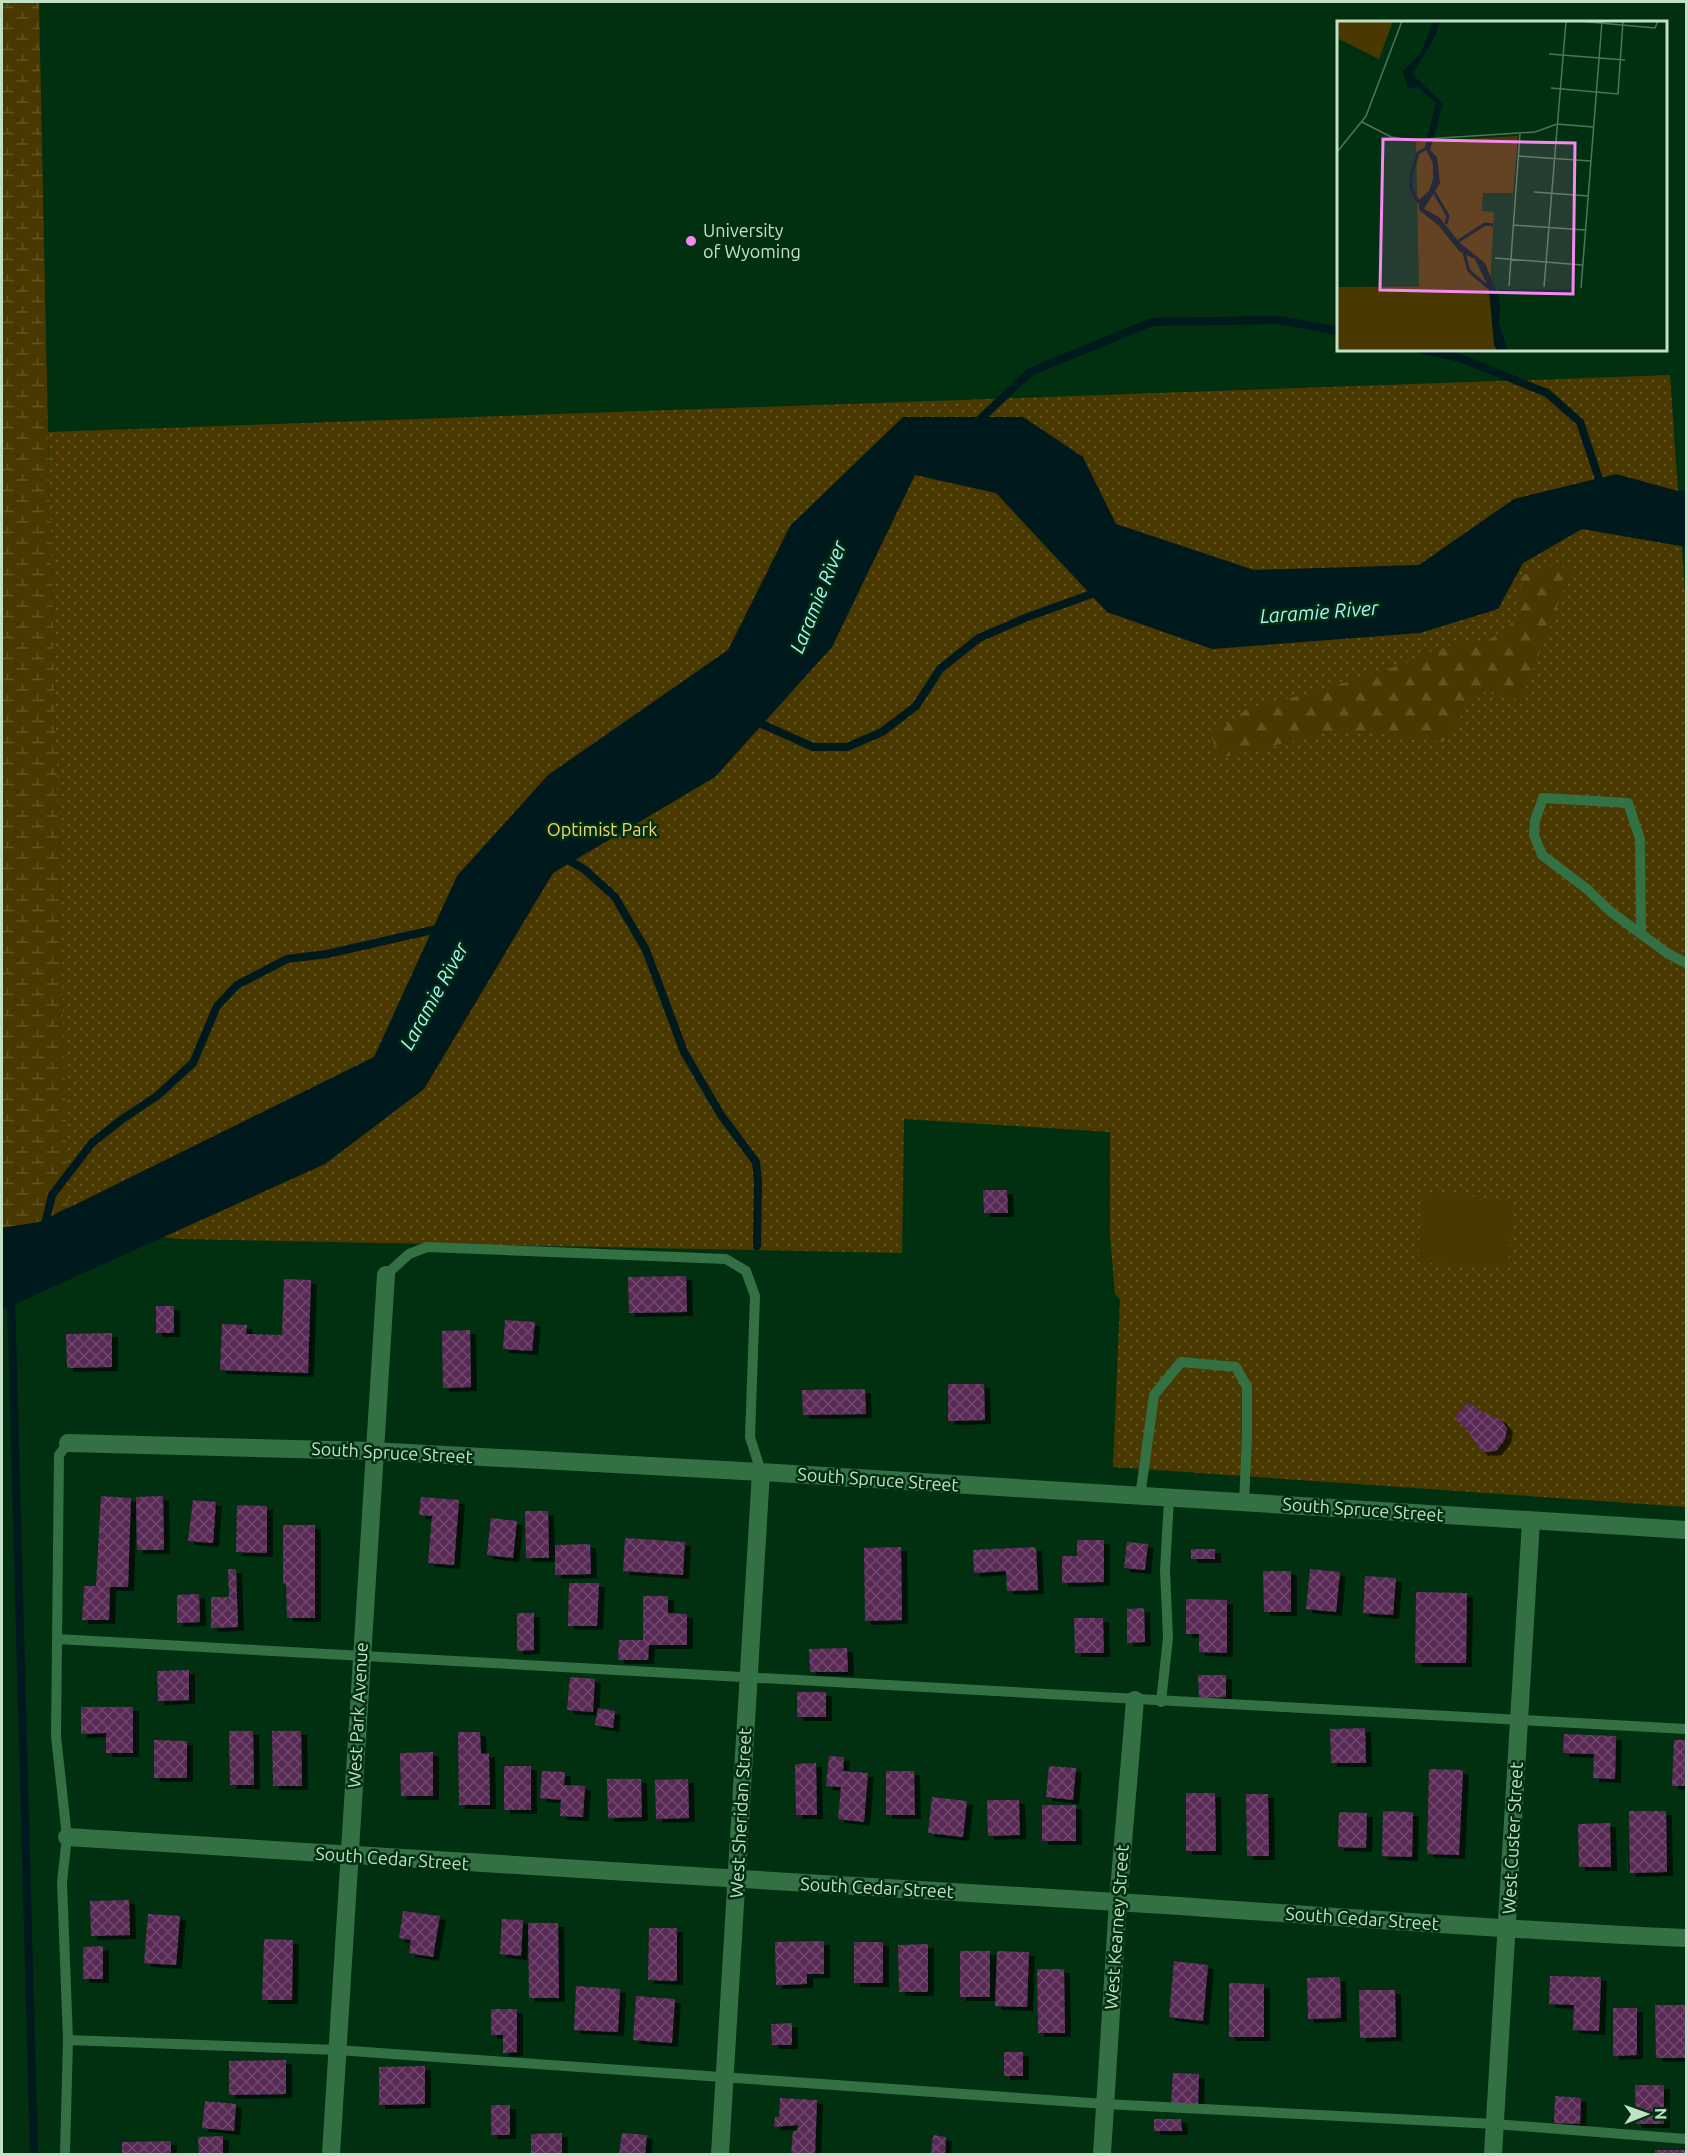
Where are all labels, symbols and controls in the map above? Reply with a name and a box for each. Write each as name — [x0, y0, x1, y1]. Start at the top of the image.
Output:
inset map — [1337, 21, 1667, 351]
place label: University of Wyoming — [703, 220, 801, 261]
marker: University of Wyoming — [684, 234, 698, 248]
water label: Laramie River — [785, 536, 851, 656]
water label: Laramie River — [1259, 596, 1380, 627]
park label: Optimist Park — [547, 819, 657, 839]
water label: Laramie River — [395, 937, 473, 1053]
street label: South Spruce Street — [311, 1438, 473, 1466]
street label: South Spruce Street — [797, 1463, 959, 1495]
street label: South Spruce Street — [1282, 1493, 1444, 1525]
street label: West Park Avenue — [343, 1642, 371, 1788]
street label: West Sheridan Street — [726, 1727, 754, 1899]
street label: West Custer Street — [1498, 1761, 1526, 1915]
street label: South Cedar Street — [315, 1843, 469, 1873]
street label: West Kearney Street — [1100, 1844, 1132, 2010]
street label: South Cedar Street — [800, 1873, 954, 1901]
street label: South Cedar Street — [1285, 1903, 1439, 1933]
north arrow — [1616, 2084, 1676, 2144]
text: N — [1652, 2108, 1670, 2120]

